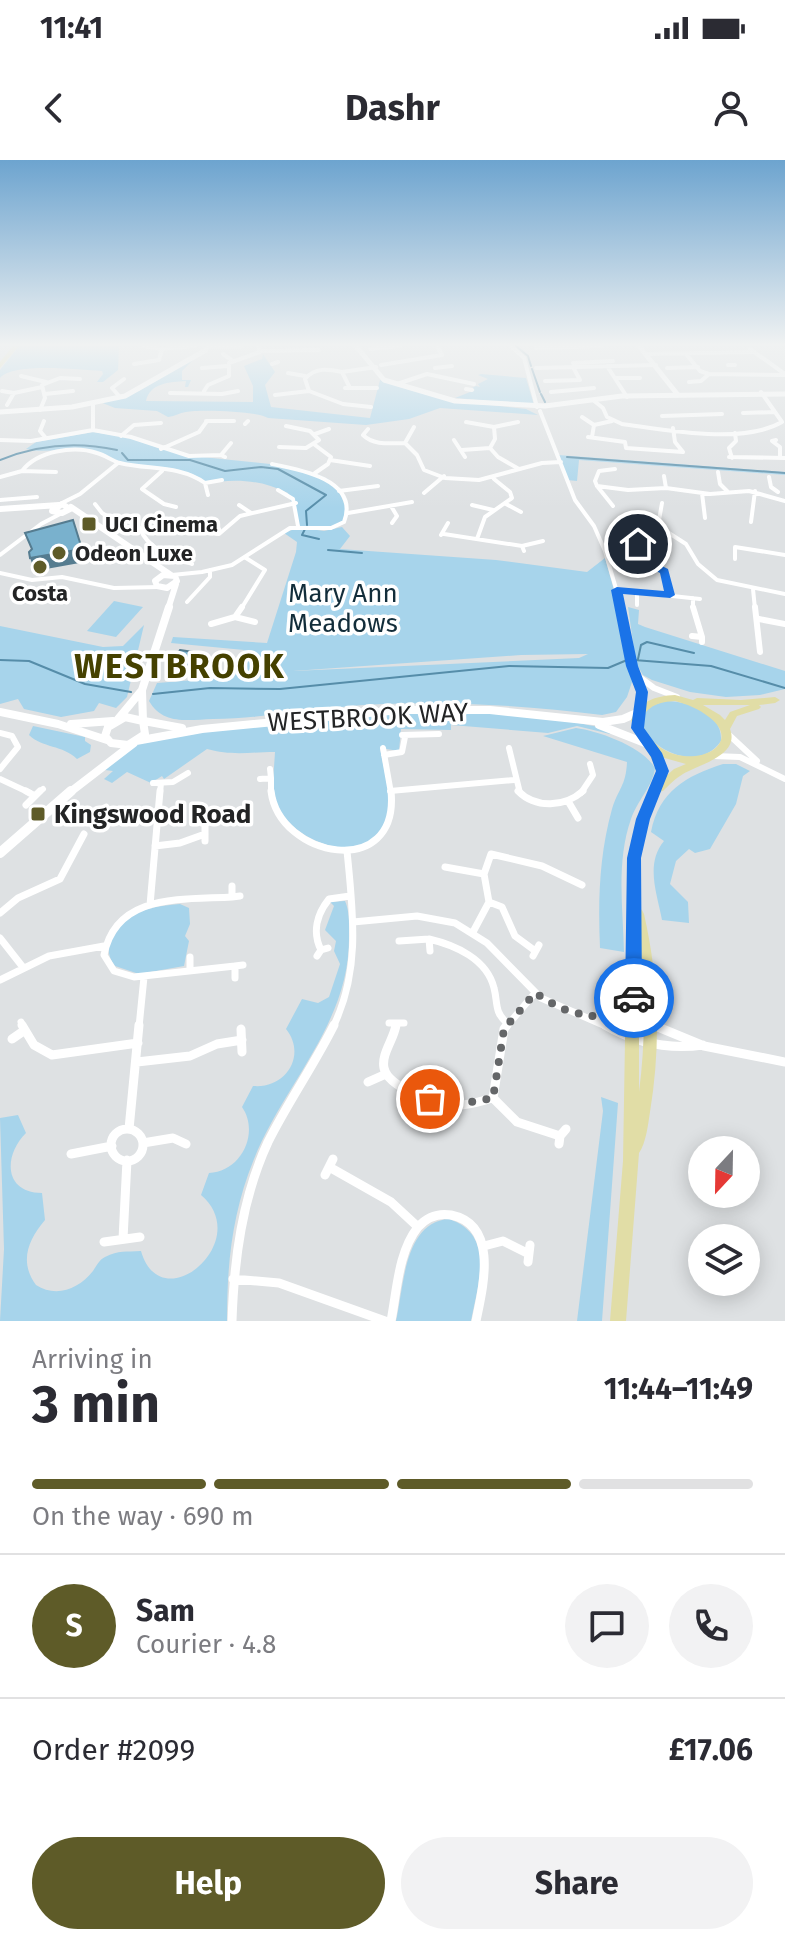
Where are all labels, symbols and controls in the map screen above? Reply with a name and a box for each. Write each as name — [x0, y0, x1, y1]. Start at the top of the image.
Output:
text: 11:41 — [40, 10, 103, 46]
icon: back — [32, 86, 76, 130]
text: Dashr — [345, 86, 440, 130]
icon: person — [709, 86, 753, 130]
pin — [604, 510, 672, 578]
place label: UCI Cinema — [105, 511, 218, 538]
marker: UCI Cinema — [80, 515, 98, 533]
icon: home — [616, 522, 660, 566]
place label: Odeon Luxe — [75, 540, 193, 567]
marker: Odeon Luxe — [50, 544, 68, 562]
marker: Costa — [31, 558, 49, 576]
park label: Mary Ann Meadows — [288, 578, 398, 639]
place label: Costa — [12, 580, 68, 607]
district label: WESTBROOK — [74, 646, 286, 687]
street label: WESTBROOK WAY — [267, 697, 470, 738]
place label: Kingswood Road — [54, 799, 251, 830]
marker: Kingswood Road — [29, 805, 47, 823]
courier — [594, 958, 674, 1038]
icon: car — [612, 976, 656, 1020]
pin — [396, 1065, 464, 1133]
icon: bag — [408, 1077, 452, 1121]
north arrow — [688, 1136, 760, 1208]
map controls — [688, 1136, 760, 1296]
button: layers — [688, 1224, 760, 1296]
text: Arriving in — [32, 1344, 153, 1375]
text: 11:44–11:49 — [604, 1371, 753, 1407]
text: 3 min — [32, 1373, 160, 1436]
text: On the way · 690 m — [32, 1501, 254, 1532]
button: chat — [565, 1584, 649, 1668]
button: phone — [669, 1584, 753, 1668]
text: Sam — [136, 1593, 195, 1629]
text: S — [65, 1608, 83, 1644]
text: Courier · 4.8 — [136, 1629, 276, 1660]
text: Order #2099 — [32, 1732, 195, 1768]
text: £17.06 — [669, 1732, 753, 1768]
button: Help — [32, 1837, 385, 1929]
button: Share — [401, 1837, 753, 1929]

